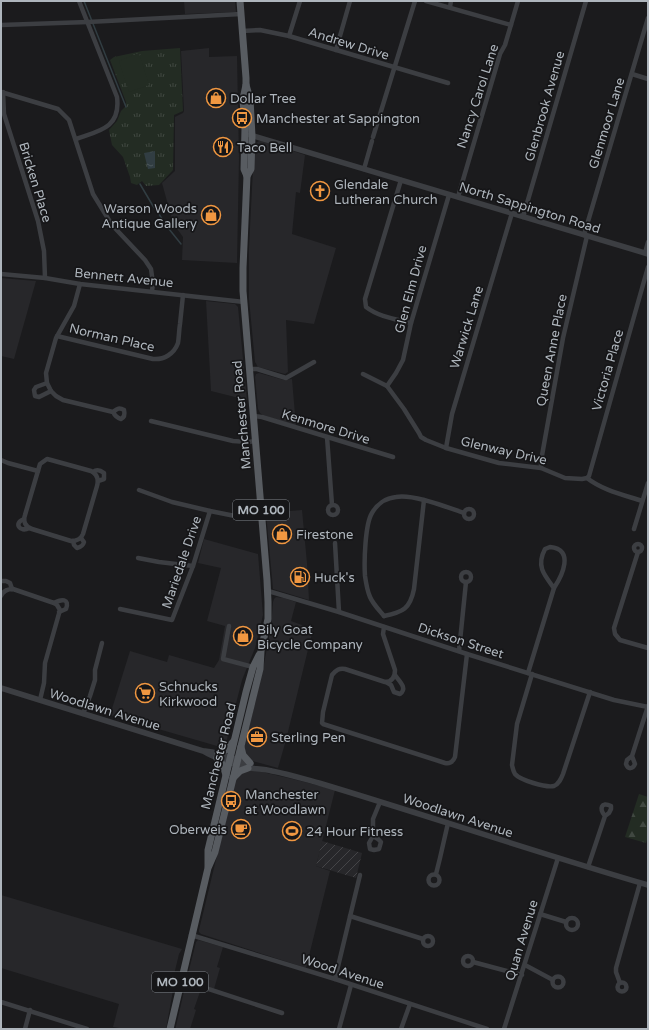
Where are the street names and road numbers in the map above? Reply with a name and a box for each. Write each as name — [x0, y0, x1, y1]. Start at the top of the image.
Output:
street label: Andrew Drive — [306, 24, 391, 64]
street label: Nancy Carol Lane — [454, 42, 502, 150]
street label: Glenbrook Avenue — [522, 49, 568, 163]
street label: Glenmoor Lane — [585, 76, 628, 171]
street label: Bricken Place — [15, 140, 55, 224]
street label: North Sappington Road — [457, 179, 602, 237]
street label: Glen Elm Drive — [392, 243, 430, 335]
street label: Bennett Avenue — [74, 265, 174, 291]
street label: Warwick Lane — [447, 284, 487, 371]
street label: Queen Anne Place — [533, 293, 571, 408]
street label: Norman Place — [68, 320, 156, 356]
street label: Victoria Place — [589, 328, 627, 413]
street label: Manchester Road — [229, 360, 255, 470]
street label: Kenmore Drive — [280, 406, 372, 448]
street label: Glenway Drive — [459, 433, 548, 469]
road number: MO 100 — [233, 500, 289, 520]
street label: Mariedale Drive — [159, 514, 205, 611]
street label: Dickson Street — [416, 620, 506, 662]
street label: Woodlawn Avenue — [47, 685, 162, 734]
street label: Manchester Road — [198, 701, 240, 811]
street label: Woodlawn Avenue — [400, 791, 515, 841]
street label: Quan Avenue — [502, 898, 542, 983]
street label: Wood Avenue — [299, 951, 386, 993]
road number: MO 100 — [152, 972, 208, 992]

